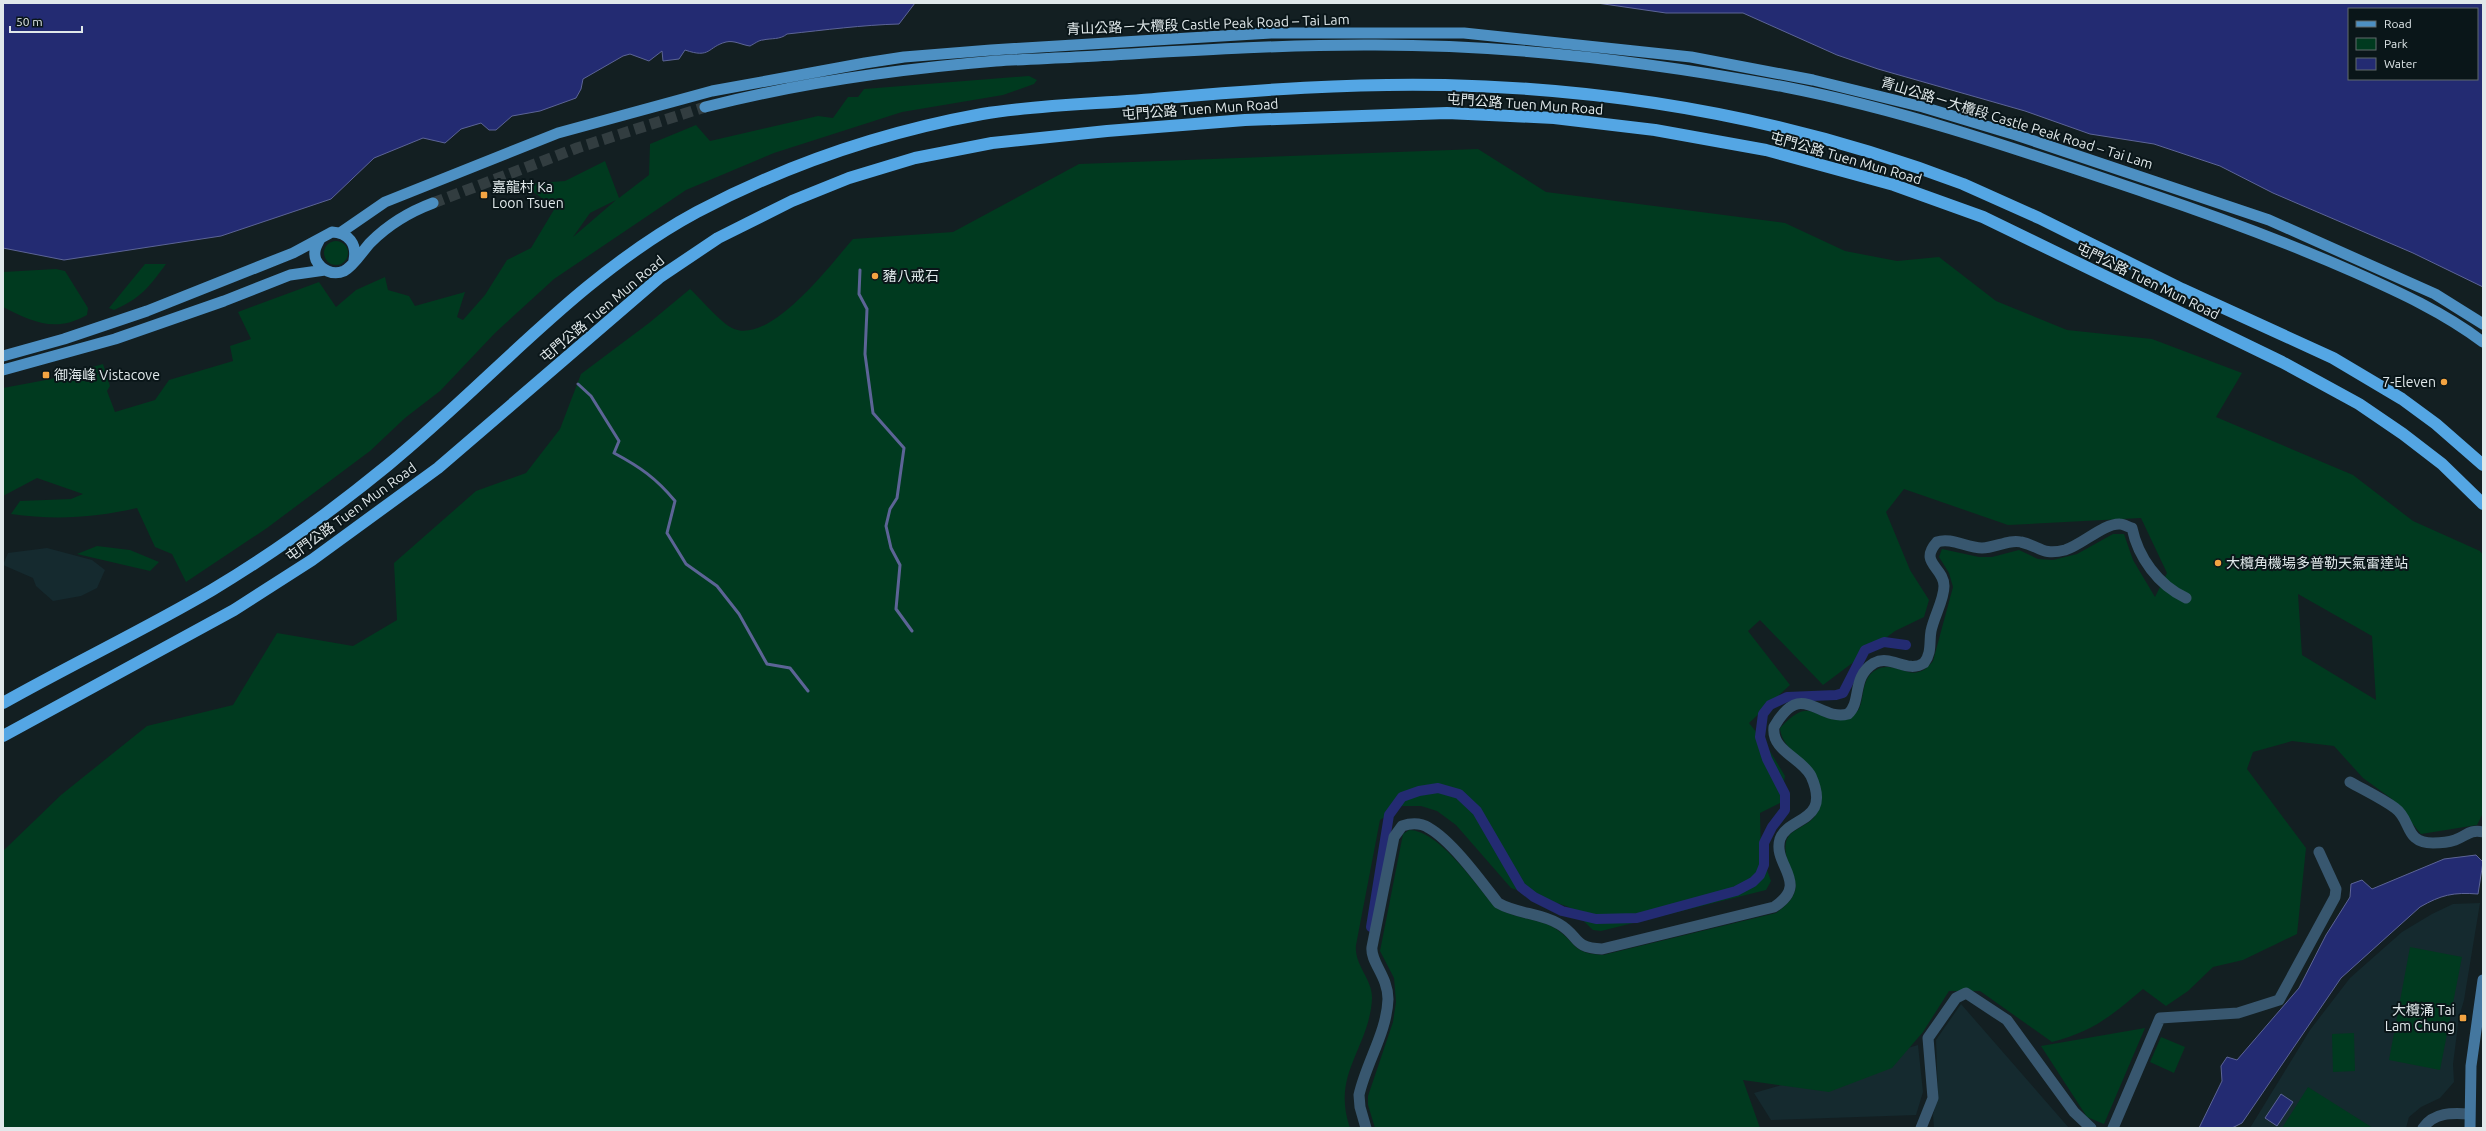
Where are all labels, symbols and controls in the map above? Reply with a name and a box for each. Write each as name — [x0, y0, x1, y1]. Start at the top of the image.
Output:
scale bar — [10, 8, 82, 34]
legend — [2348, 8, 2478, 80]
street label: 青山公路－大欖段 Castle Peak Road – Tai Lam — [1066, 11, 1350, 37]
text: 50 m — [16, 15, 43, 28]
text: Road — [2384, 17, 2412, 30]
text: Park — [2384, 37, 2408, 50]
text: Water — [2384, 57, 2417, 70]
street label: 青山公路－大欖段 Castle Peak Road – Tai Lam — [1879, 74, 2155, 172]
street label: 屯門公路 Tuen Mun Road — [1446, 91, 1604, 117]
street label: 屯門公路 Tuen Mun Road — [1121, 96, 1279, 122]
street label: 屯門公路 Tuen Mun Road — [1768, 129, 1924, 187]
place label: 嘉龍村 Ka Loon Tsuen — [492, 179, 564, 211]
marker: 嘉龍村 Ka Loon Tsuen — [479, 190, 489, 200]
street label: 屯門公路 Tuen Mun Road — [2074, 239, 2222, 323]
street label: 屯門公路 Tuen Mun Road — [537, 252, 667, 366]
place label: 豬八戒石 — [883, 268, 939, 284]
marker: 豬八戒石 — [870, 271, 880, 281]
place label: 御海峰 Vistacove — [54, 367, 160, 383]
marker: 御海峰 Vistacove — [41, 370, 51, 380]
place label: 7-Eleven — [2382, 374, 2436, 390]
marker: 7-Eleven — [2439, 377, 2449, 387]
street label: 屯門公路 Tuen Mun Road — [283, 459, 419, 565]
place label: 大欖角機場多普勒天氣雷達站 — [2226, 555, 2408, 571]
marker: 大欖角機場多普勒天氣雷達站 — [2213, 558, 2223, 568]
place label: 大欖涌 Tai Lam Chung — [2385, 1002, 2455, 1034]
marker: 大欖涌 Tai Lam Chung — [2458, 1013, 2468, 1023]

